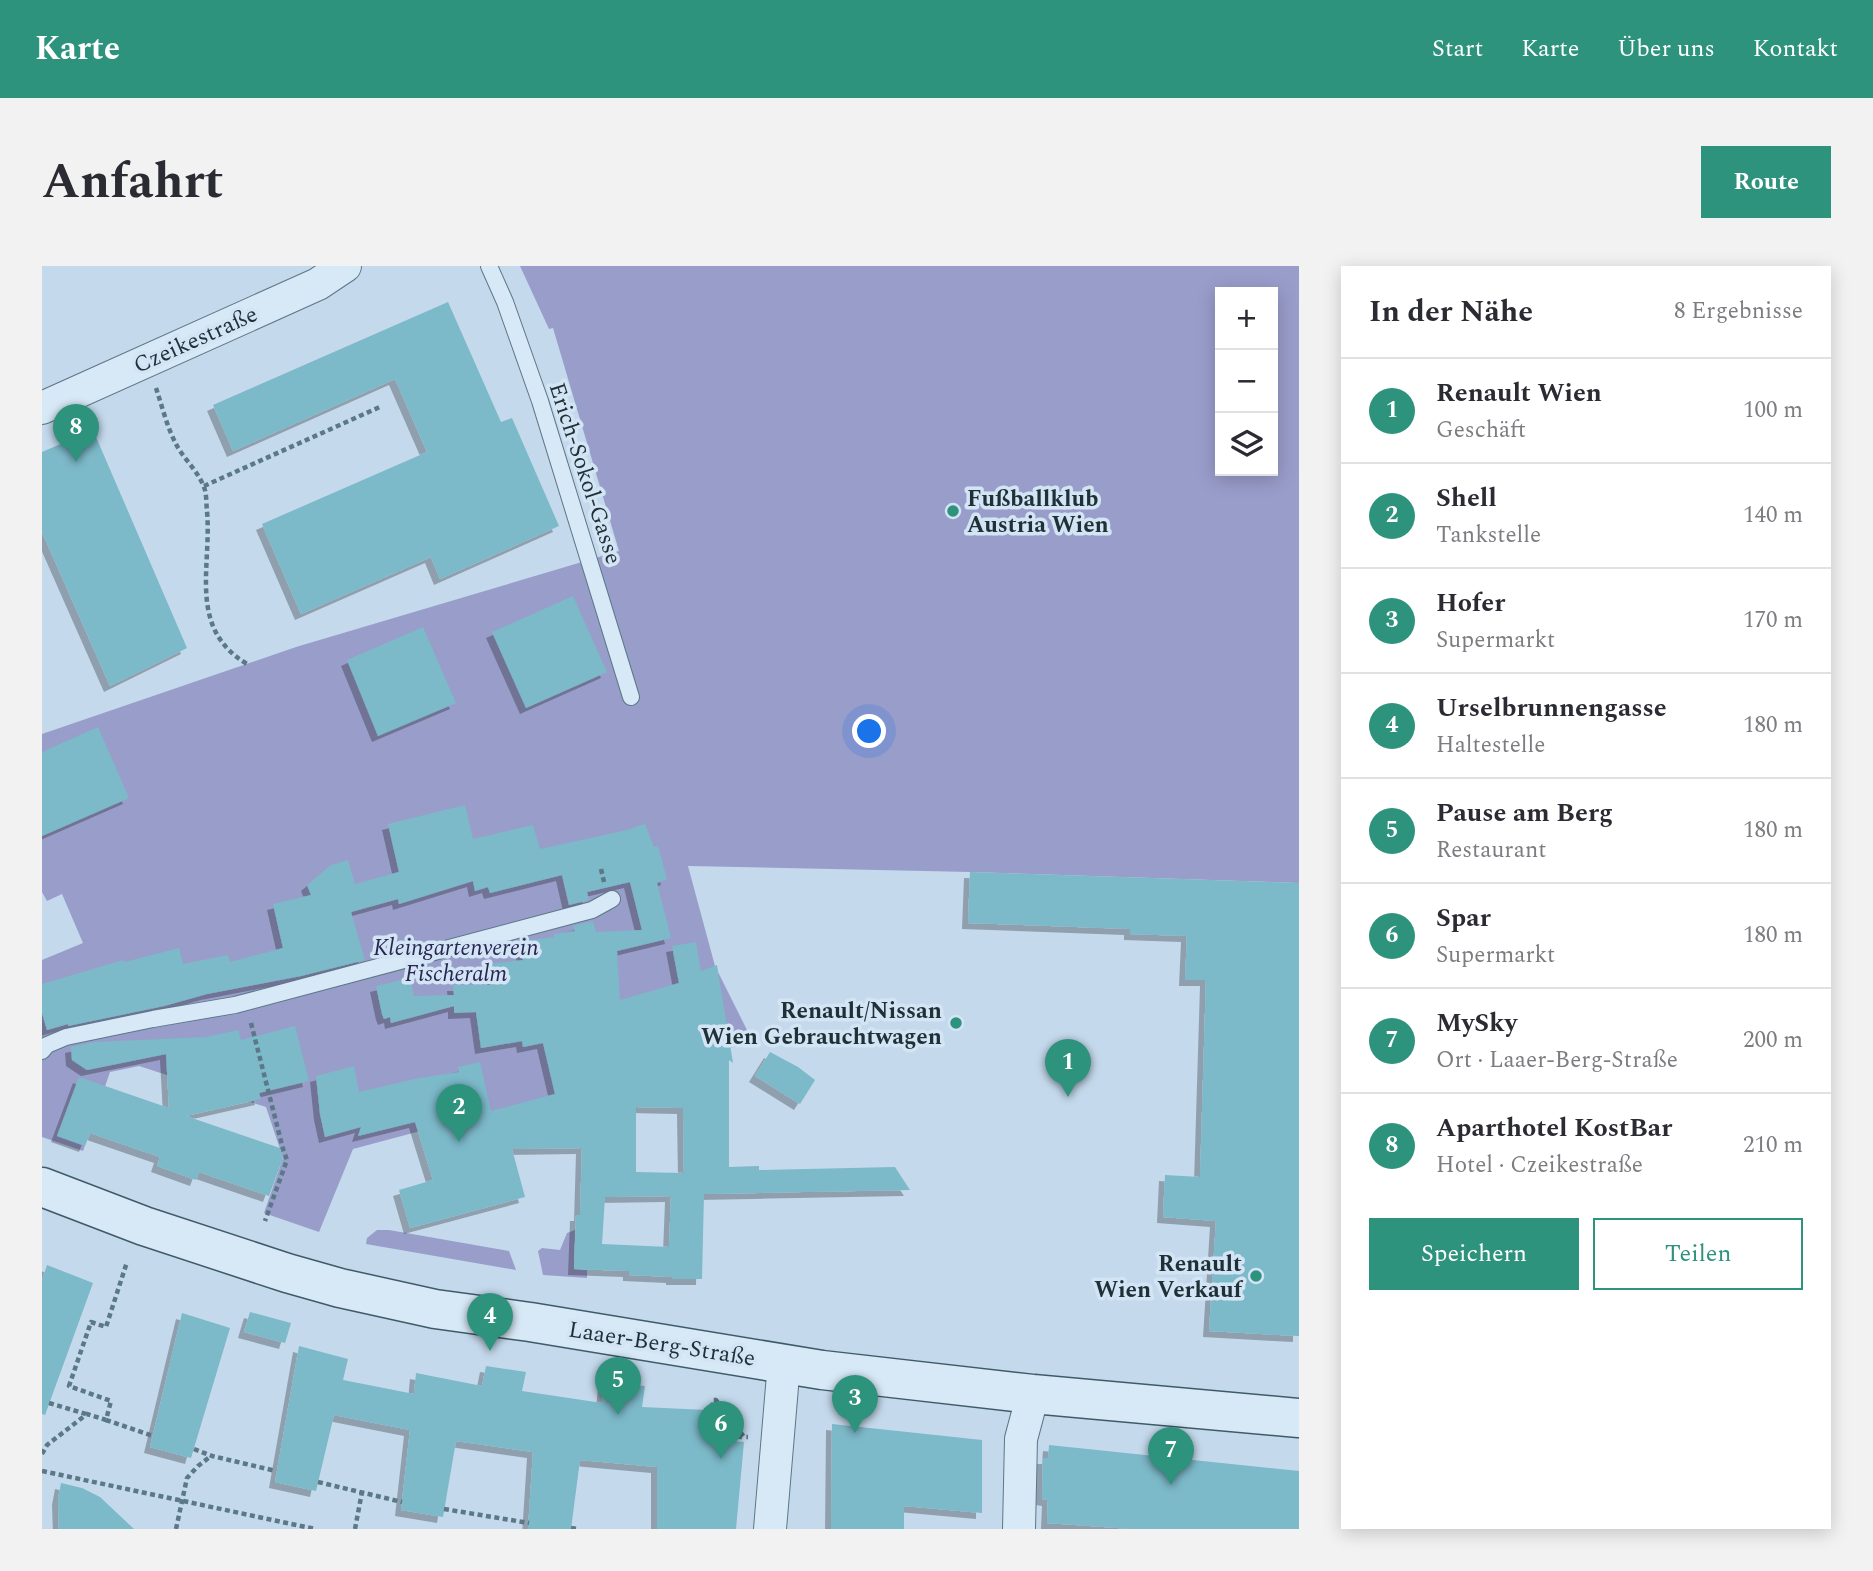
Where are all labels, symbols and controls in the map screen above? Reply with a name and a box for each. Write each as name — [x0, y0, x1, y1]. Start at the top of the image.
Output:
text: Karte — [35, 24, 120, 74]
text: Start — [1432, 31, 1483, 67]
text: Karte — [1521, 31, 1579, 67]
text: Über uns — [1617, 31, 1715, 67]
text: Kontakt — [1753, 31, 1838, 67]
text: Anfahrt — [42, 145, 223, 220]
button: Route — [1701, 146, 1831, 218]
map controls — [1215, 287, 1278, 476]
button: + — [1215, 287, 1278, 350]
text: In der Nähe — [1369, 289, 1533, 335]
text: 8 Ergebnisse — [1674, 294, 1803, 329]
street label: Czeikestraße — [128, 297, 263, 383]
button: − — [1215, 350, 1278, 413]
text: Renault Wien — [1436, 373, 1602, 413]
street label: Erich-Sokol-Gasse — [539, 378, 630, 569]
text: 1 — [1386, 393, 1398, 428]
text: 100 m — [1743, 393, 1803, 428]
pin: 8 — [53, 404, 99, 462]
button: layers — [1215, 413, 1278, 476]
text: Geschäft — [1436, 413, 1526, 448]
text: Shell — [1436, 478, 1497, 518]
place label: Fußballklub Austria Wien — [967, 482, 1109, 543]
text: 2 — [1386, 498, 1398, 533]
text: 140 m — [1743, 498, 1803, 533]
marker: Fußballklub Austria Wien — [945, 503, 961, 519]
text: Tankstelle — [1436, 518, 1541, 553]
text: Hofer — [1436, 583, 1505, 623]
text: 3 — [1386, 603, 1398, 638]
text: 170 m — [1743, 603, 1803, 638]
text: Supermarkt — [1436, 623, 1555, 658]
text: Urselbrunnengasse — [1436, 688, 1667, 728]
text: 4 — [1386, 708, 1398, 743]
text: 180 m — [1743, 708, 1803, 743]
your location — [852, 714, 886, 748]
text: Haltestelle — [1436, 728, 1545, 763]
text: Pause am Berg — [1436, 793, 1613, 833]
text: 5 — [1386, 813, 1398, 848]
text: 180 m — [1743, 813, 1803, 848]
text: Restaurant — [1436, 833, 1546, 868]
text: Spar — [1436, 898, 1491, 938]
text: 6 — [1386, 918, 1398, 953]
text: 180 m — [1743, 918, 1803, 953]
park label: Kleingartenverein Fischeralm — [373, 931, 539, 992]
text: Supermarkt — [1436, 938, 1555, 973]
place label: Renault/Nissan Wien Gebrauchtwagen — [701, 994, 942, 1055]
text: MySky — [1436, 1003, 1517, 1043]
marker: Renault/Nissan Wien Gebrauchtwagen — [948, 1015, 964, 1031]
text: 7 — [1386, 1023, 1398, 1058]
text: 200 m — [1743, 1023, 1803, 1058]
pin: 1 — [1045, 1039, 1091, 1097]
text: Ort · Laaer-Berg-Straße — [1436, 1043, 1678, 1078]
pin: 2 — [436, 1084, 482, 1142]
text: Aparthotel KostBar — [1436, 1108, 1672, 1148]
text: 8 — [1386, 1128, 1398, 1163]
text: 210 m — [1743, 1128, 1803, 1163]
text: Hotel · Czeikestraße — [1436, 1148, 1643, 1183]
button: Speichern — [1369, 1218, 1579, 1290]
button: Teilen — [1593, 1218, 1803, 1290]
place label: Renault Wien Verkauf — [1094, 1247, 1243, 1308]
marker: Renault Wien Verkauf — [1248, 1268, 1264, 1284]
pin: 4 — [467, 1293, 513, 1351]
street label: Laaer-Berg-Straße — [566, 1312, 758, 1377]
pin: 5 — [595, 1357, 641, 1415]
pin: 3 — [832, 1375, 878, 1433]
pin: 6 — [698, 1401, 744, 1459]
pin: 7 — [1148, 1427, 1194, 1485]

